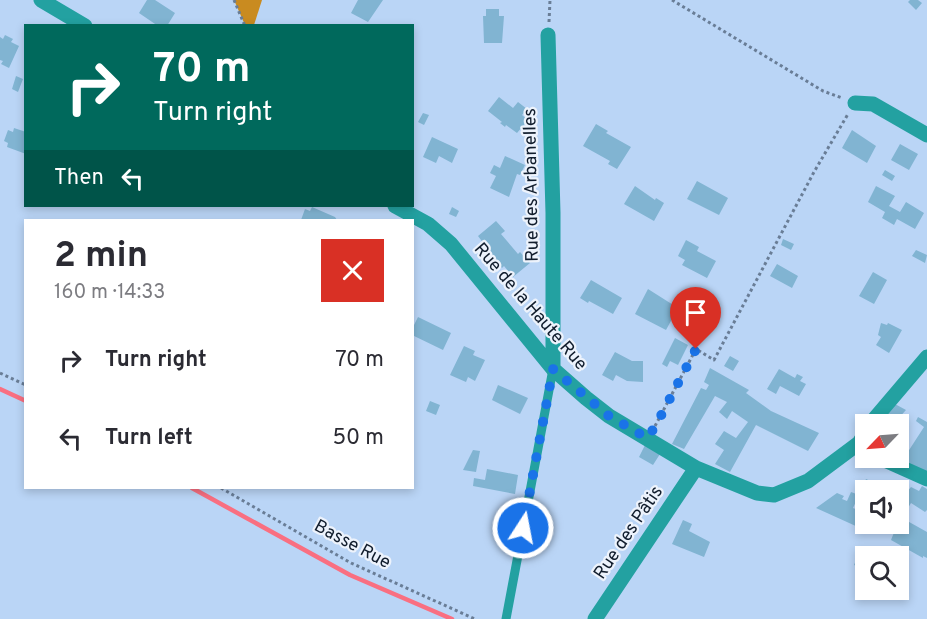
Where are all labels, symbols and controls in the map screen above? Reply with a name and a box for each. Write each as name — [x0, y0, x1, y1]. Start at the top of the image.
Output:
text: 70 m — [153, 44, 251, 97]
icon: right — [54, 48, 132, 126]
text: Turn right — [153, 96, 272, 130]
street label: Rue des Arbanelles — [519, 108, 545, 262]
icon: left — [116, 162, 149, 195]
text: Then — [54, 165, 104, 192]
text: 2 min — [54, 234, 148, 280]
street label: Rue de la Haute Rue — [468, 238, 592, 376]
button: close — [321, 239, 384, 302]
text: 160 m · 14:33 — [54, 280, 165, 306]
pin — [670, 287, 721, 349]
icon: arrive — [679, 296, 712, 329]
icon: right — [54, 344, 87, 377]
text: Turn right — [105, 347, 207, 374]
text: 70 m — [335, 347, 384, 374]
north arrow — [855, 414, 909, 468]
map controls — [855, 414, 909, 600]
icon: left — [54, 422, 87, 455]
text: Turn left — [105, 425, 193, 452]
text: 50 m — [332, 425, 384, 452]
button: sound — [855, 480, 909, 534]
street label: Rue des Pâtis — [589, 482, 669, 584]
position arrow — [491, 496, 555, 560]
street label: Basse Rue — [310, 515, 394, 575]
button: search — [855, 546, 909, 600]

